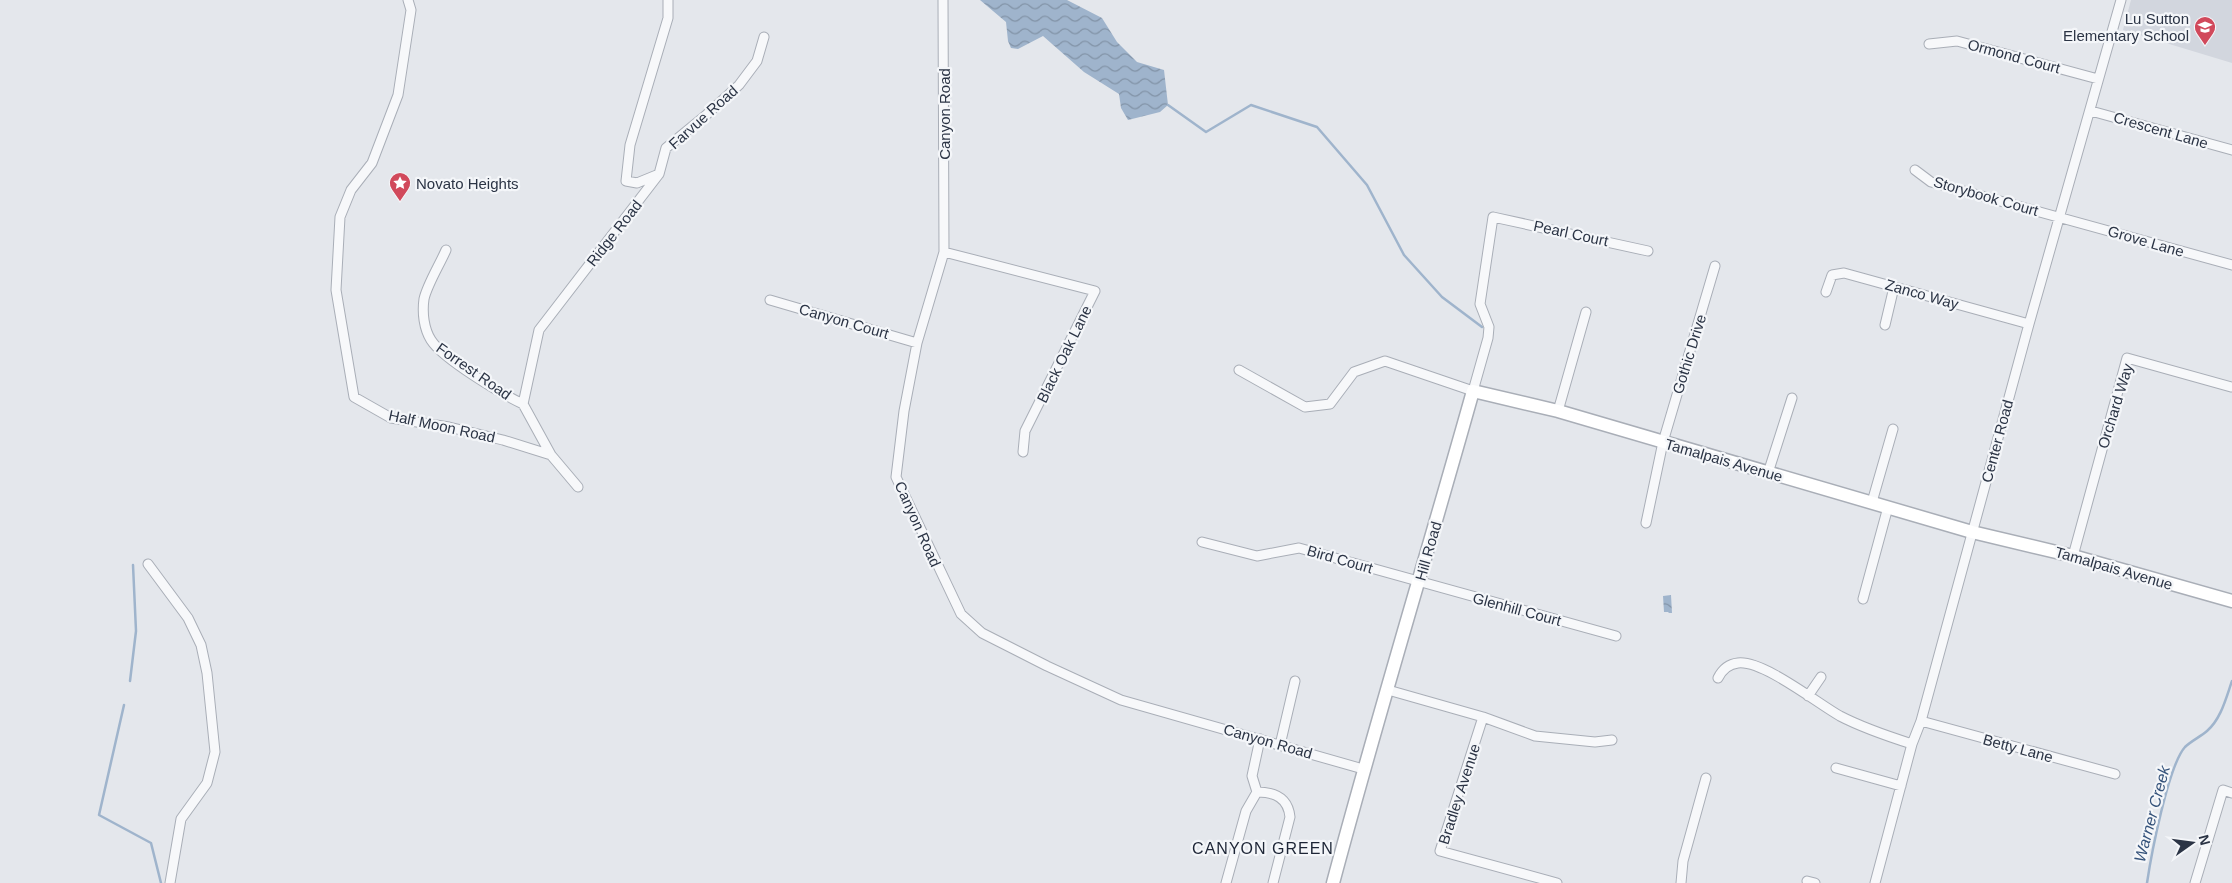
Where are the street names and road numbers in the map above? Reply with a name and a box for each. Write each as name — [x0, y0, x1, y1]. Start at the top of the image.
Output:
street label: Ormond Court — [1966, 35, 2063, 77]
street label: Canyon Road — [936, 68, 953, 160]
street label: Farvue Road — [665, 82, 741, 152]
street label: Crescent Lane — [2112, 108, 2210, 152]
street label: Storybook Court — [1932, 173, 2041, 219]
street label: Ridge Road — [583, 197, 645, 269]
street label: Pearl Court — [1532, 217, 1611, 249]
street label: Grove Lane — [2106, 222, 2186, 260]
street label: Zanco Way — [1883, 275, 1961, 313]
street label: Canyon Court — [797, 300, 892, 342]
street label: Black Oak Lane — [1033, 303, 1095, 405]
street label: Gothic Drive — [1669, 312, 1709, 396]
street label: Forrest Road — [433, 339, 515, 403]
street label: Orchard Way — [2094, 361, 2136, 450]
street label: Center Road — [1978, 398, 2016, 484]
street label: Half Moon Road — [387, 406, 497, 446]
street label: Tamalpais Avenue — [1663, 435, 1785, 485]
street label: Canyon Road — [892, 479, 944, 569]
street label: Hill Road — [1411, 519, 1445, 583]
street label: Bird Court — [1305, 542, 1376, 577]
street label: Tamalpais Avenue — [2053, 543, 2175, 593]
street label: Glenhill Court — [1471, 589, 1564, 629]
street label: Canyon Road — [1222, 720, 1314, 762]
street label: Betty Lane — [1981, 731, 2055, 765]
street label: Bradley Avenue — [1435, 742, 1483, 846]

